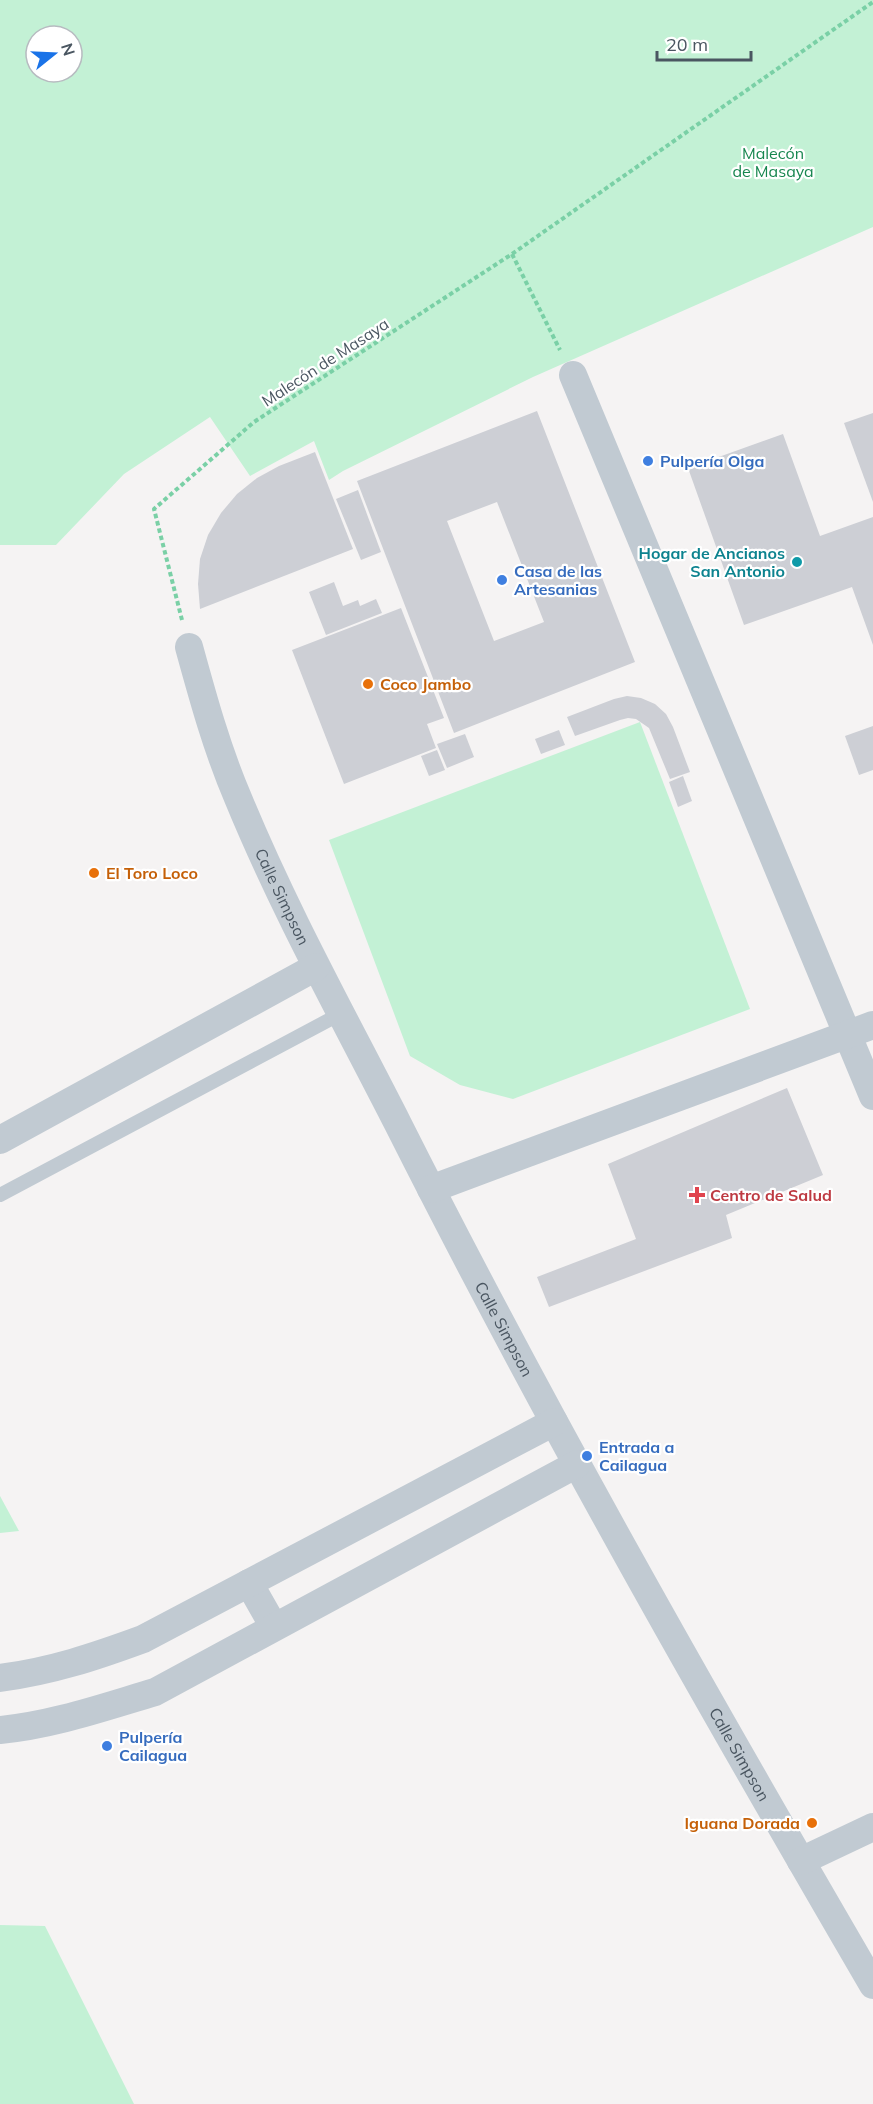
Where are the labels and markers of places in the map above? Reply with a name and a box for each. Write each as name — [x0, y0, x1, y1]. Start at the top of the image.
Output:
place label: Pulpería Olga — [660, 451, 764, 471]
marker: Pulpería Olga — [641, 454, 655, 468]
place label: Hogar de Ancianos San Antonio — [639, 543, 785, 581]
marker: Hogar de Ancianos San Antonio — [790, 555, 804, 569]
place label: Casa de las Artesanias — [514, 561, 602, 599]
marker: Casa de las Artesanias — [495, 573, 509, 587]
place label: Coco Jambo — [380, 674, 471, 694]
marker: Coco Jambo — [361, 677, 375, 691]
place label: El Toro Loco — [106, 863, 198, 883]
marker: El Toro Loco — [87, 866, 101, 880]
place label: Centro de Salud — [710, 1185, 832, 1205]
marker: Centro de Salud — [688, 1186, 706, 1204]
place label: Entrada a Cailagua — [599, 1437, 675, 1475]
marker: Entrada a Cailagua — [580, 1449, 594, 1463]
place label: Pulpería Cailagua — [119, 1727, 187, 1765]
marker: Pulpería Cailagua — [100, 1739, 114, 1753]
place label: Iguana Dorada — [684, 1813, 800, 1833]
marker: Iguana Dorada — [805, 1816, 819, 1830]

